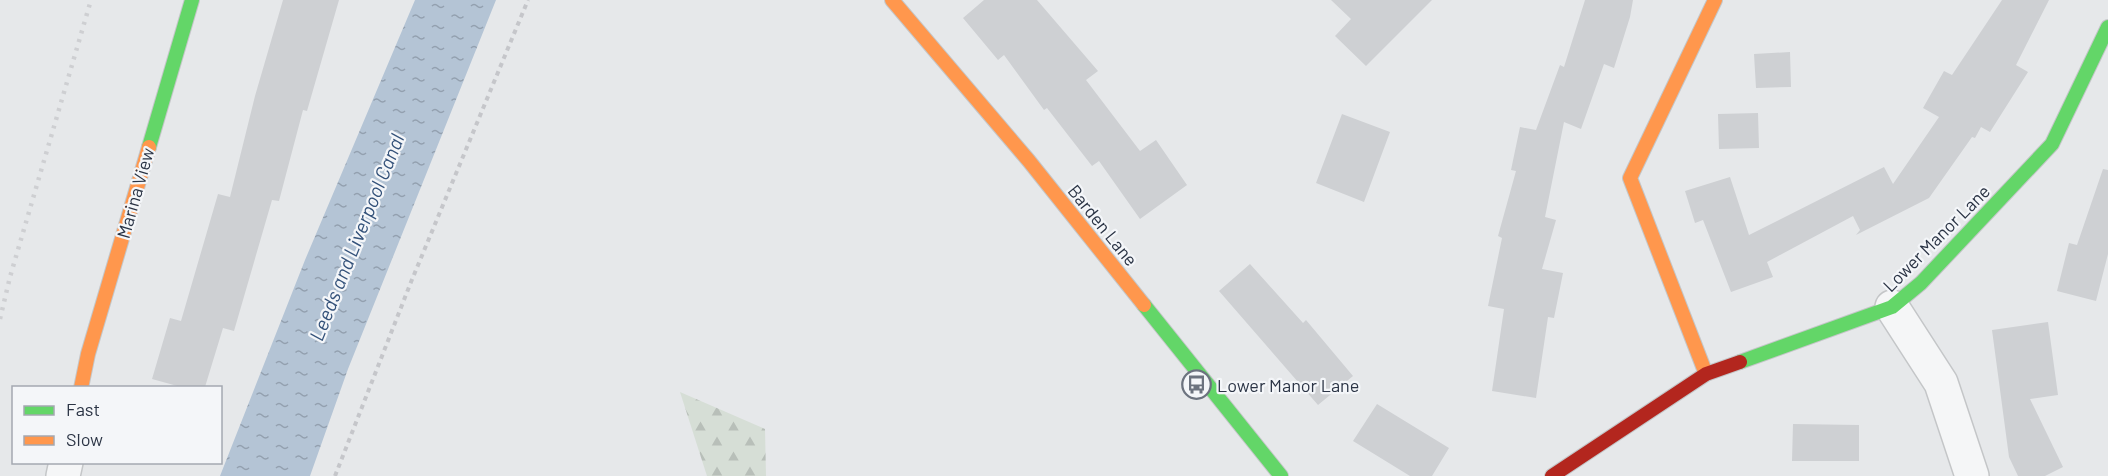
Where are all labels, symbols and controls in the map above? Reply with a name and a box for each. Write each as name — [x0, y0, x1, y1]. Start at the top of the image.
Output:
water label: Leeds and Liverpool Canal — [304, 130, 409, 344]
street label: Marina View — [112, 145, 158, 241]
street label: Barden Lane — [1064, 180, 1142, 270]
street label: Lower Manor Lane — [1878, 180, 1994, 296]
bus stop icon: Lower Manor Lane — [1180, 369, 1212, 401]
place label: Lower Manor Lane — [1217, 374, 1359, 396]
legend — [12, 386, 222, 464]
text: Fast — [66, 398, 100, 420]
text: Slow — [66, 428, 103, 450]

